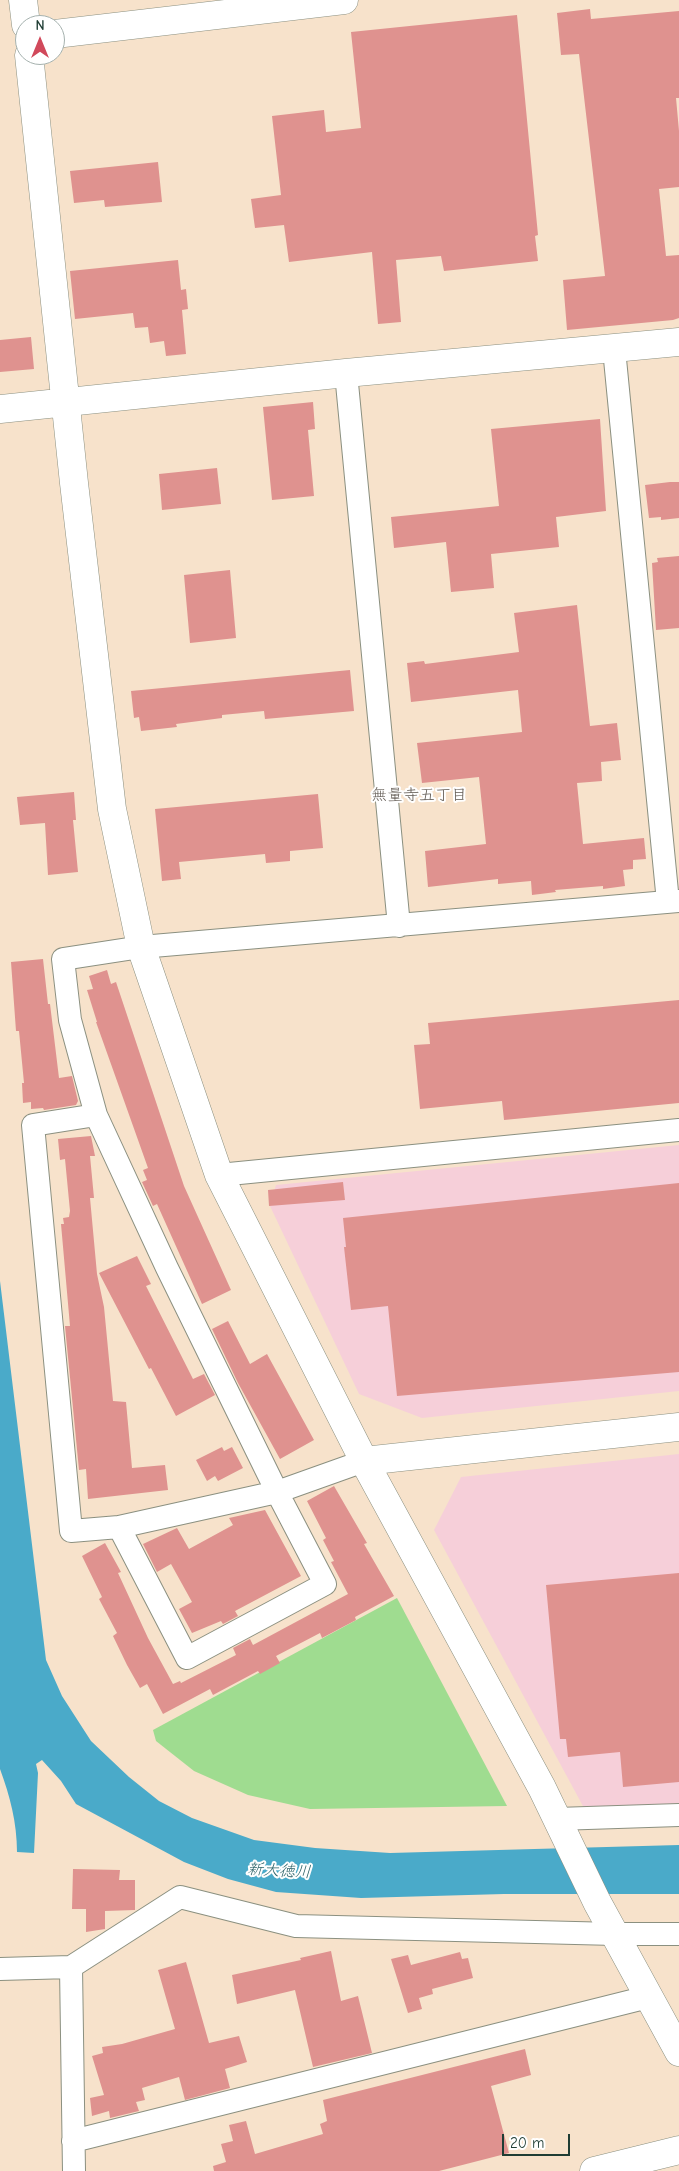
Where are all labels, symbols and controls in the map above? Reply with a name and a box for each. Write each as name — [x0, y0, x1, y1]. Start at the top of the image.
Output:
north arrow — [15, 15, 65, 65]
text: N — [35, 17, 45, 34]
district label: 無量寺五丁目 — [371, 785, 467, 805]
water label: 新大徳川 — [247, 1860, 311, 1882]
scale bar — [504, 2124, 572, 2156]
text: 20 m — [510, 2134, 544, 2152]

